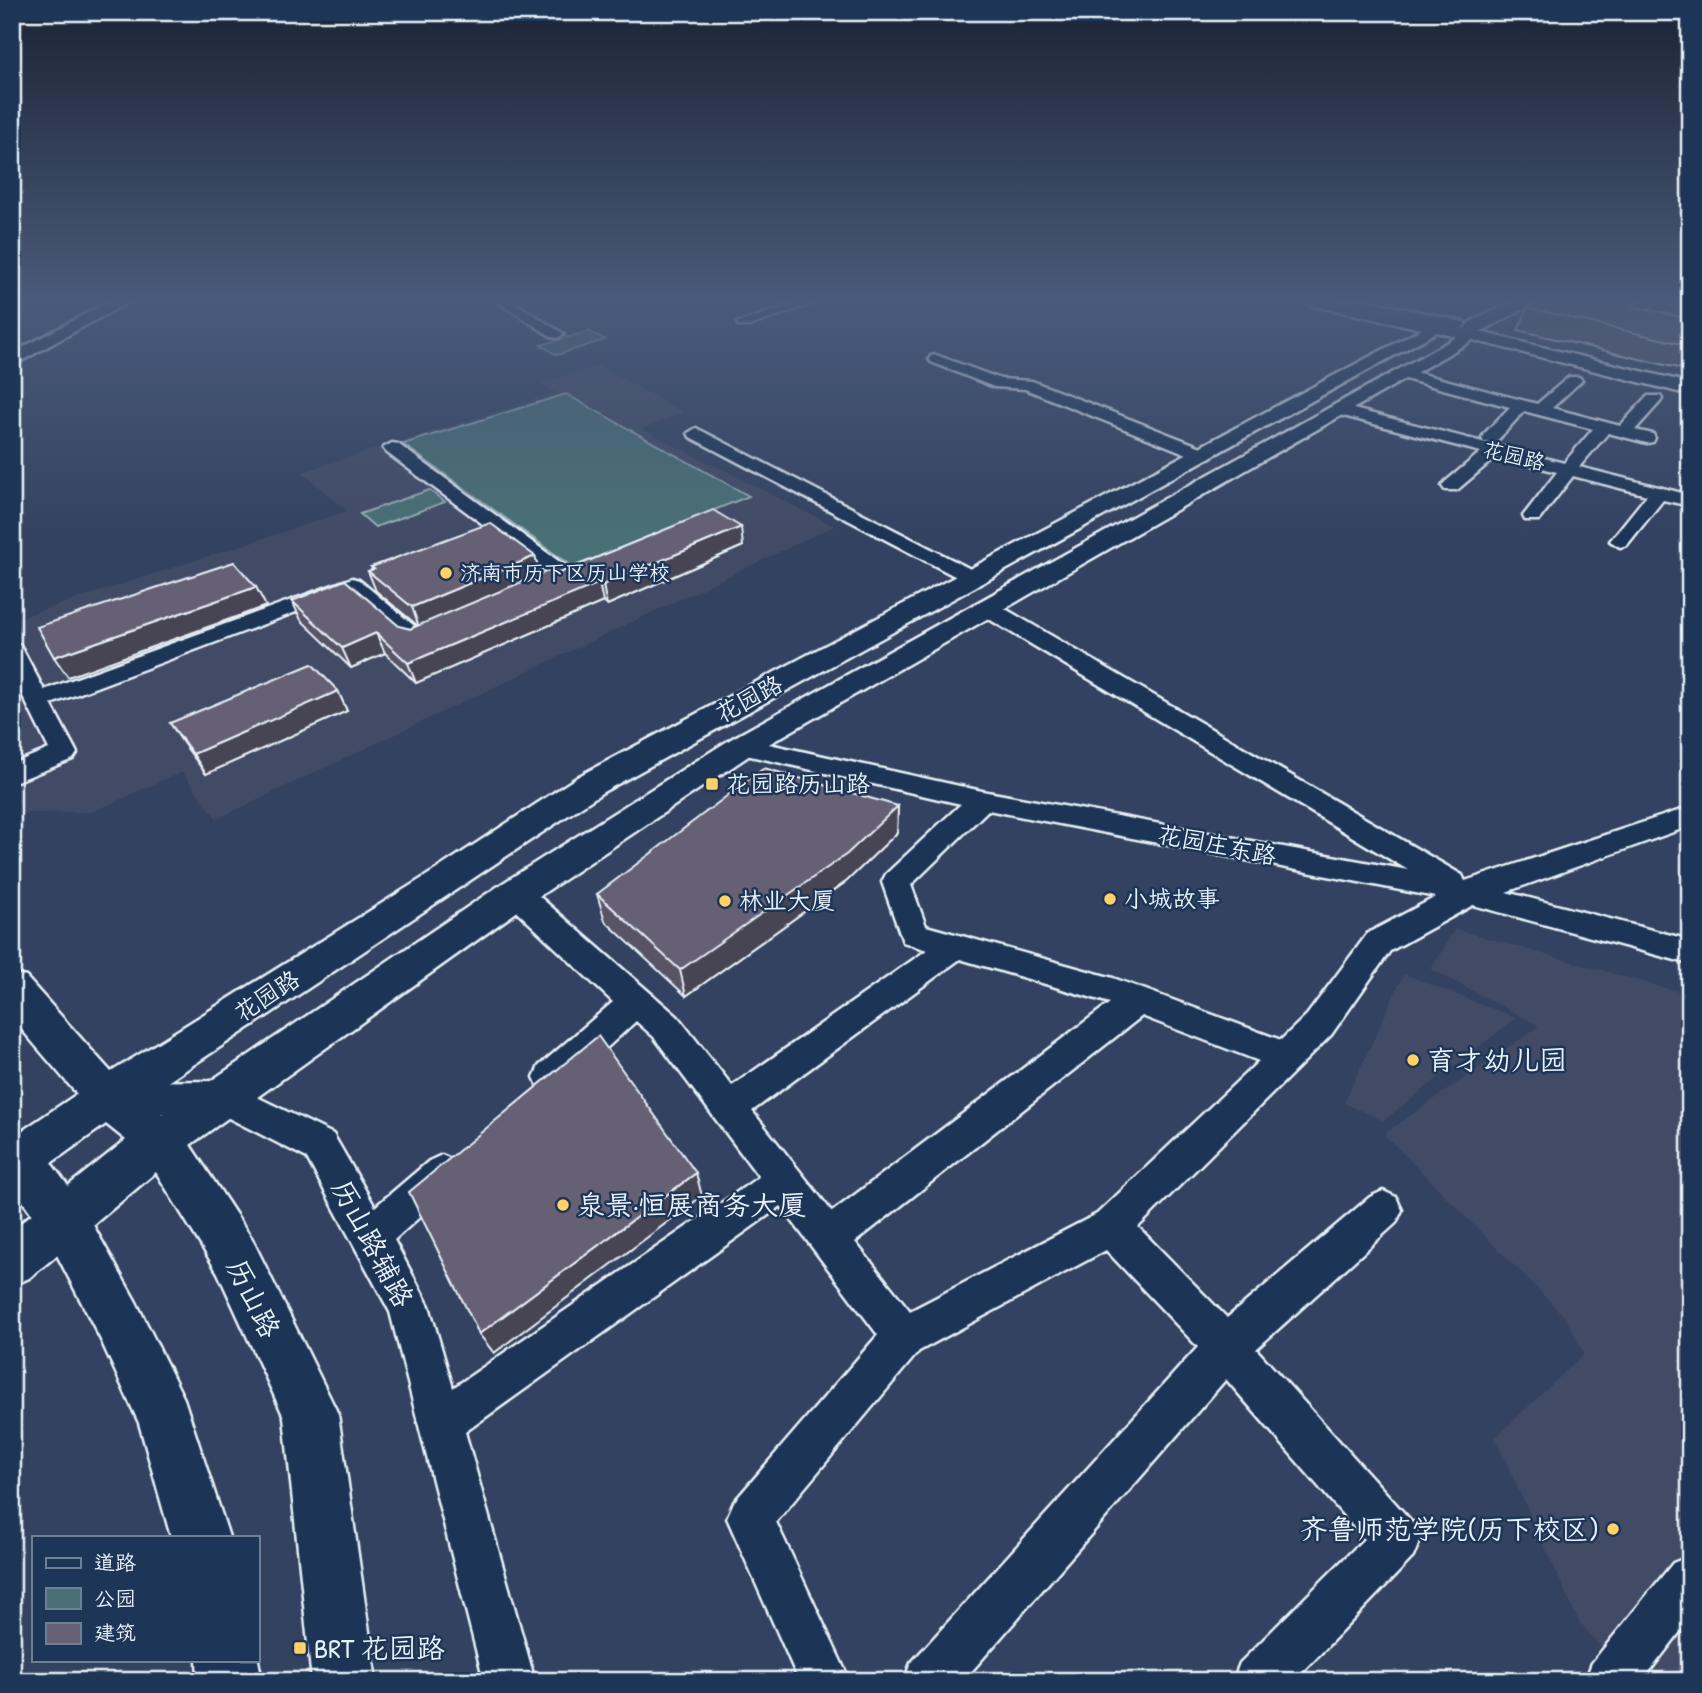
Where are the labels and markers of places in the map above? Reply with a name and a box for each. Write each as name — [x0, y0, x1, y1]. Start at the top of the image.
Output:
place label: 济南市历下区历山学校 — [460, 558, 670, 587]
marker: 济南市历下区历山学校 — [438, 565, 454, 581]
place label: 花园路历山路 — [726, 767, 870, 799]
marker: 花园路历山路 — [704, 776, 720, 792]
place label: 小城故事 — [1124, 882, 1220, 914]
place label: 林业大厦 — [739, 884, 835, 916]
marker: 小城故事 — [1102, 891, 1118, 907]
marker: 林业大厦 — [717, 893, 733, 909]
place label: 育才幼儿园 — [1427, 1041, 1567, 1079]
marker: 育才幼儿园 — [1405, 1052, 1421, 1068]
place label: 泉景·恒展商务大厦 — [577, 1186, 807, 1224]
marker: 泉景·恒展商务大厦 — [555, 1197, 571, 1213]
place label: 齐鲁师范学院(历下校区) — [1299, 1510, 1599, 1548]
marker: 齐鲁师范学院(历下校区) — [1605, 1521, 1621, 1537]
place label: BRT 花园路 — [314, 1629, 444, 1667]
marker: BRT 花园路 — [292, 1640, 308, 1656]

